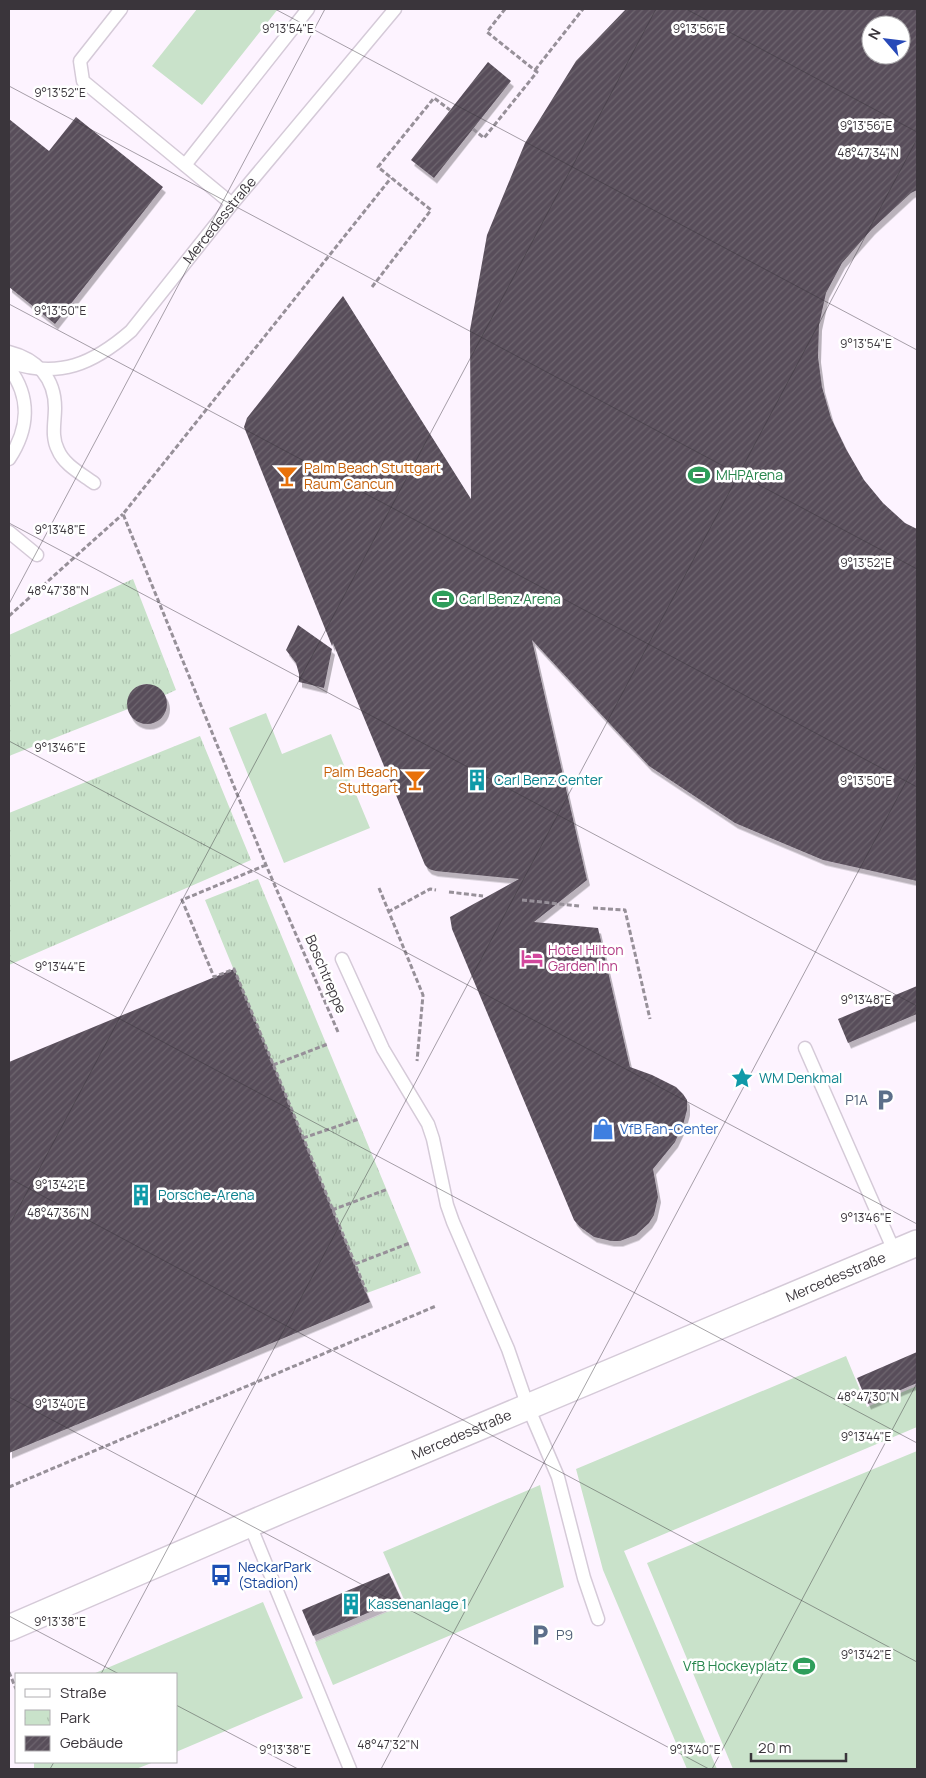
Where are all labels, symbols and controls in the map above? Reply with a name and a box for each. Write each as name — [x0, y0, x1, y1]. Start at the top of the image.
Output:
north arrow — [861, 15, 911, 65]
text: 9°13'54"E — [262, 20, 314, 37]
text: 9°13'56"E — [673, 20, 725, 37]
text: N — [863, 25, 885, 43]
text: 9°13'52"E — [34, 84, 86, 101]
text: 9°13'56"E — [840, 117, 892, 134]
text: 48°47'34"N — [837, 144, 899, 161]
street label: Mercedesstraße — [178, 172, 260, 267]
text: 9°13'50"E — [34, 302, 86, 319]
text: 9°13'54"E — [840, 335, 892, 352]
place label: Palm Beach Stuttgart Raum Cancun — [304, 458, 441, 493]
sports icon: MHPArena — [686, 462, 712, 488]
bar icon: Palm Beach Stuttgart Raum Cancun — [274, 463, 300, 489]
place label: MHPArena — [716, 465, 783, 484]
text: 9°13'48"E — [35, 521, 86, 538]
text: 9°13'52"E — [840, 554, 892, 571]
text: 48°47'38"N — [27, 582, 89, 599]
sports icon: Carl Benz Arena — [430, 586, 456, 612]
place label: Carl Benz Arena — [459, 589, 561, 608]
text: 9°13'46"E — [34, 739, 86, 756]
place label: Palm Beach Stuttgart — [324, 762, 398, 797]
bar icon: Palm Beach Stuttgart — [402, 767, 428, 793]
building icon: Carl Benz Center — [464, 767, 490, 793]
place label: Carl Benz Center — [494, 770, 603, 789]
text: 9°13'50"E — [840, 772, 892, 789]
street label: Boschtreppe — [301, 932, 352, 1016]
place label: Hotel Hilton Garden Inn — [548, 940, 624, 975]
hotel icon: Hotel Hilton Garden Inn — [519, 945, 545, 971]
text: 9°13'44"E — [35, 958, 86, 975]
text: 9°13'48"E — [841, 991, 892, 1008]
place icon: WM Denkmal — [729, 1065, 755, 1091]
place label: WM Denkmal — [759, 1068, 842, 1087]
parking icon: P1A — [872, 1087, 898, 1113]
place label: P1A — [845, 1090, 868, 1109]
shop icon: VfB Fan-Center — [590, 1116, 616, 1142]
place label: VfB Fan-Center — [620, 1119, 718, 1138]
text: 9°13'42"E — [35, 1176, 86, 1193]
building icon: Porsche-Arena — [128, 1182, 154, 1208]
place label: Porsche-Arena — [158, 1185, 255, 1204]
text: 48°47'36"N — [27, 1204, 89, 1221]
text: 9°13'46"E — [840, 1209, 892, 1226]
street label: Mercedesstraße — [783, 1247, 888, 1306]
text: 48°47'30"N — [837, 1388, 899, 1405]
text: 9°13'40"E — [34, 1395, 86, 1412]
street label: Mercedesstraße — [408, 1405, 514, 1464]
text: 9°13'44"E — [841, 1428, 892, 1445]
place label: NeckarPark (Stadion) — [238, 1557, 312, 1592]
bus stop icon: NeckarPark (Stadion) — [208, 1562, 234, 1588]
building icon: Kassenanlage 1 — [338, 1591, 364, 1617]
place label: Kassenanlage 1 — [368, 1594, 467, 1613]
text: 9°13'38"E — [34, 1613, 86, 1630]
parking icon: P9 — [527, 1622, 553, 1648]
place label: P9 — [556, 1625, 573, 1644]
text: 9°13'42"E — [841, 1646, 892, 1663]
sports icon: VfB Hockeyplatz — [791, 1653, 817, 1679]
place label: VfB Hockeyplatz — [683, 1656, 788, 1675]
legend — [15, 1673, 178, 1763]
text: Straße — [60, 1682, 107, 1703]
text: Park — [60, 1707, 90, 1728]
scale bar — [751, 1730, 846, 1762]
text: Gebäude — [60, 1732, 123, 1753]
text: 48°47'32"N — [357, 1736, 419, 1753]
text: 20 m — [758, 1737, 791, 1758]
text: 9°13'38"E — [259, 1741, 311, 1758]
text: 9°13'40"E — [669, 1741, 721, 1758]

